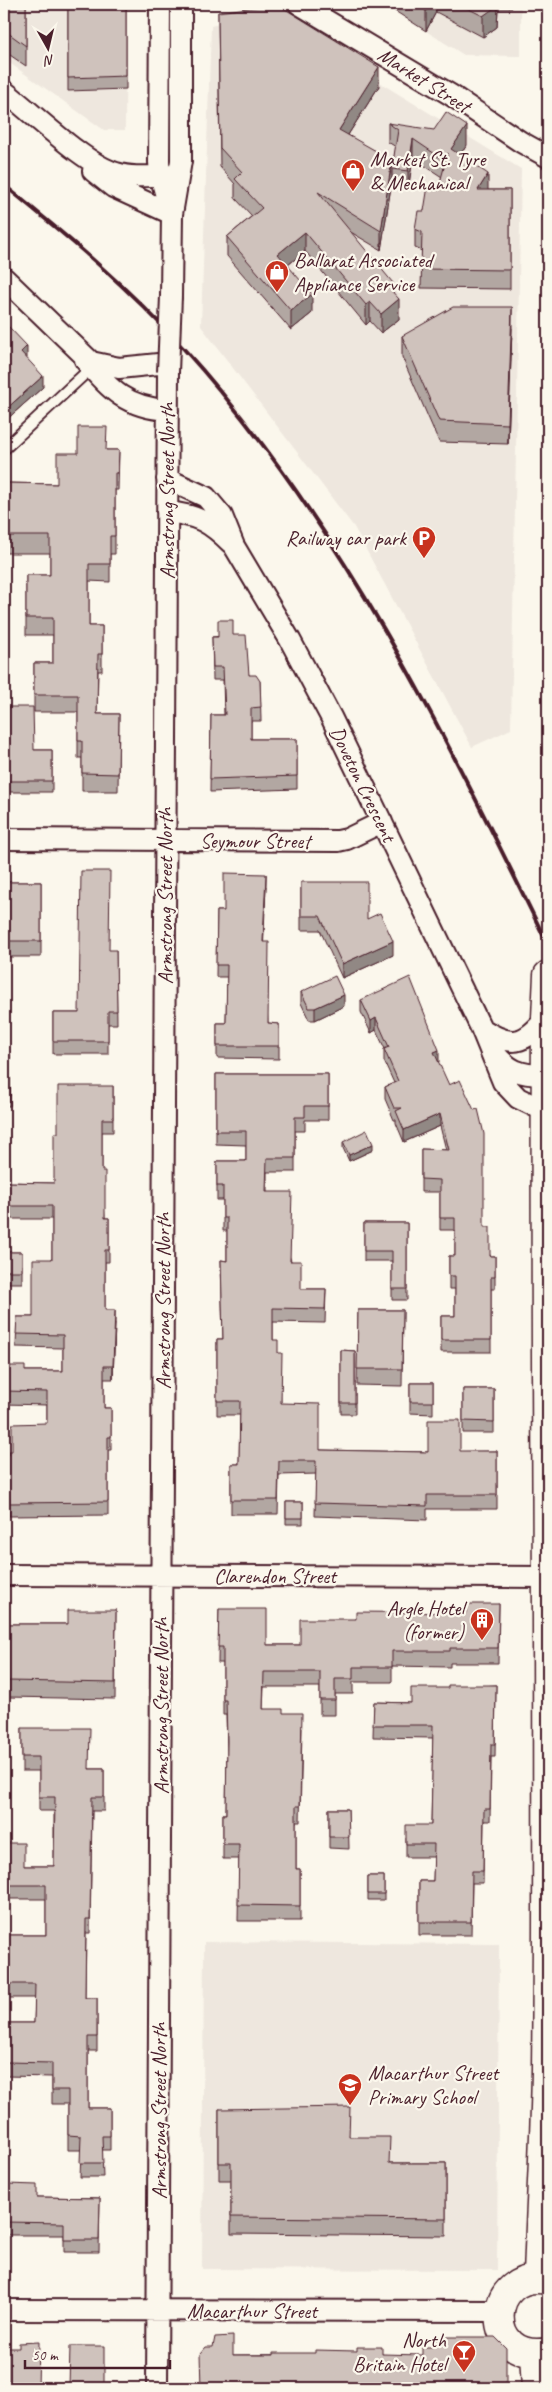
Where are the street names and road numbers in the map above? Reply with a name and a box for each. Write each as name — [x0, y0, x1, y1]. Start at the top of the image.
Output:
street label: Market Street — [373, 41, 478, 120]
street label: Armstrong Street North — [154, 402, 180, 579]
street label: Doveton Crescent — [324, 722, 403, 848]
street label: Armstrong Street North — [152, 807, 178, 984]
street label: Seymour Street — [200, 828, 313, 854]
street label: Armstrong Street North — [150, 1212, 176, 1389]
street label: Clarendon Street — [214, 1563, 338, 1589]
street label: Armstrong Street North — [148, 1617, 174, 1794]
street label: Armstrong Street North — [146, 2022, 172, 2199]
street label: Macarthur Street — [187, 2298, 319, 2324]

